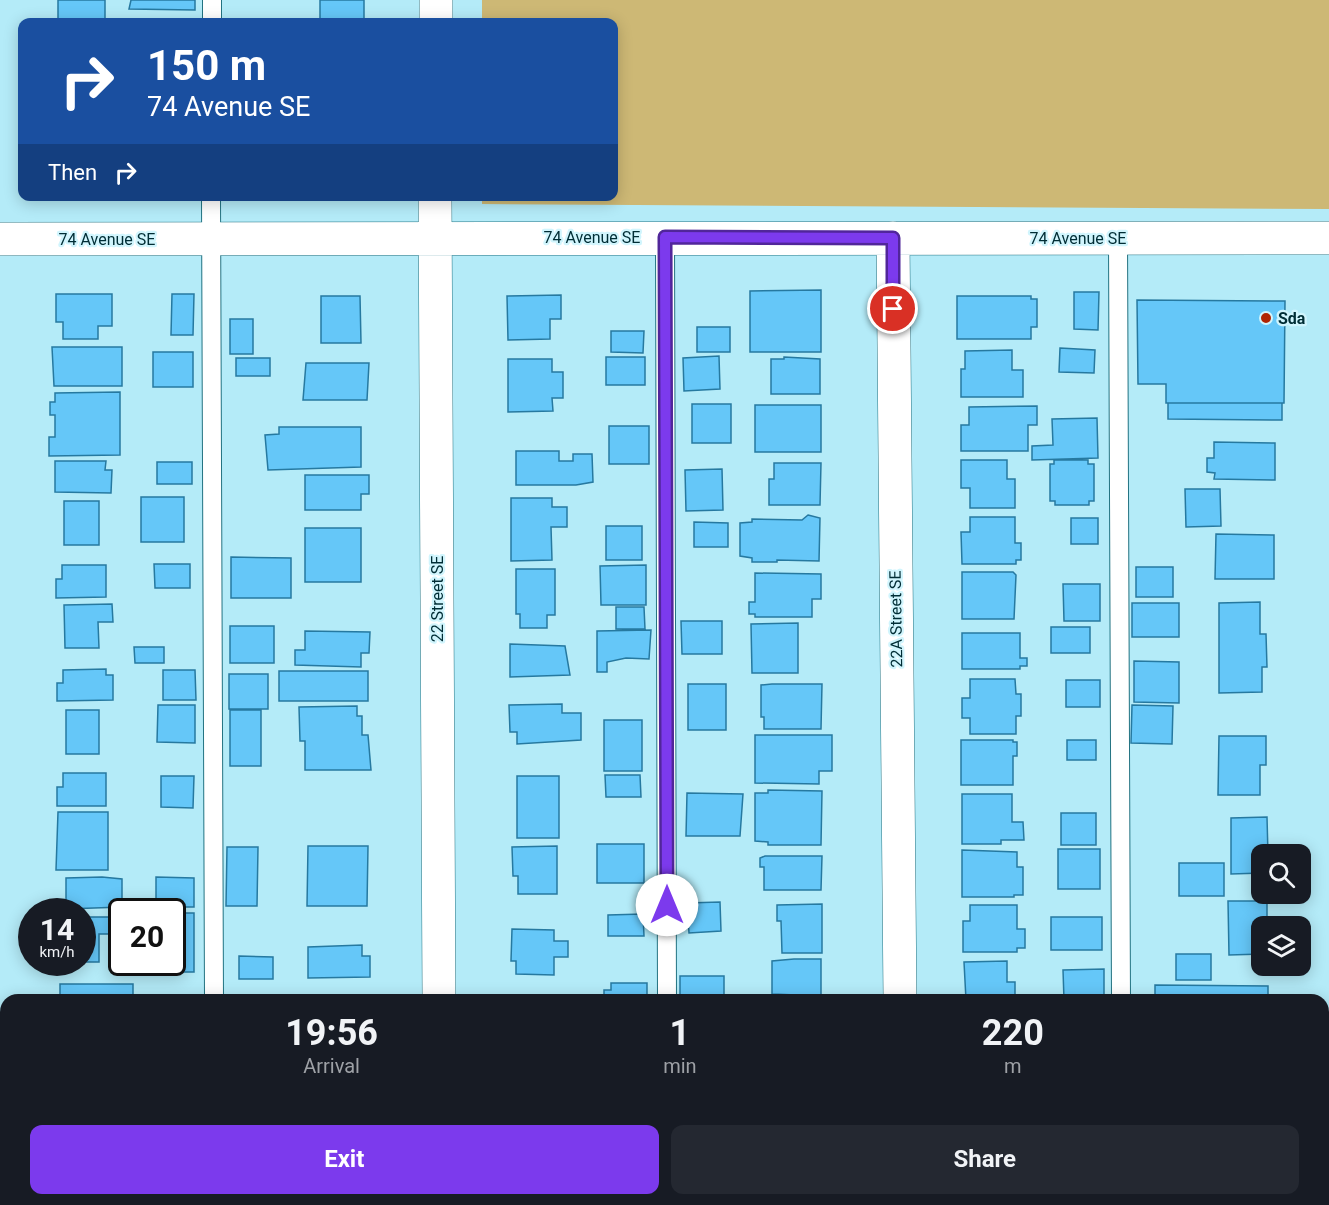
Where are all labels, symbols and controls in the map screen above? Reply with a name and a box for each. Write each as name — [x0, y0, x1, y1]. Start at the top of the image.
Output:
text: 150 m — [147, 41, 266, 90]
icon: right — [48, 42, 126, 120]
text: 74 Avenue SE — [147, 91, 310, 123]
icon: right — [109, 156, 142, 189]
text: Then — [48, 160, 97, 185]
street label: 74 Avenue SE — [544, 228, 640, 247]
street label: 74 Avenue SE — [1030, 229, 1126, 248]
street label: 74 Avenue SE — [59, 230, 155, 249]
pin — [867, 283, 918, 334]
icon: arrive — [876, 292, 909, 325]
place label: Sda — [1278, 309, 1306, 328]
marker: Sda — [1259, 311, 1273, 325]
street label: 22 Street SE — [428, 556, 447, 642]
street label: 22A Street SE — [886, 570, 906, 668]
map controls — [1251, 844, 1311, 976]
button: search — [1251, 844, 1311, 904]
position arrow — [635, 873, 699, 937]
speed limit sign: 20 — [108, 898, 186, 976]
text: 14 — [40, 912, 74, 947]
button: layers — [1251, 916, 1311, 976]
text: km/h — [39, 943, 75, 961]
text: 19:56 — [285, 1012, 378, 1054]
text: 1 — [670, 1012, 690, 1054]
text: 220 — [982, 1012, 1044, 1054]
text: Arrival — [303, 1054, 360, 1078]
text: min — [663, 1054, 697, 1078]
text: m — [1004, 1054, 1022, 1078]
button: Exit — [30, 1125, 659, 1194]
button: Share — [671, 1125, 1299, 1194]

